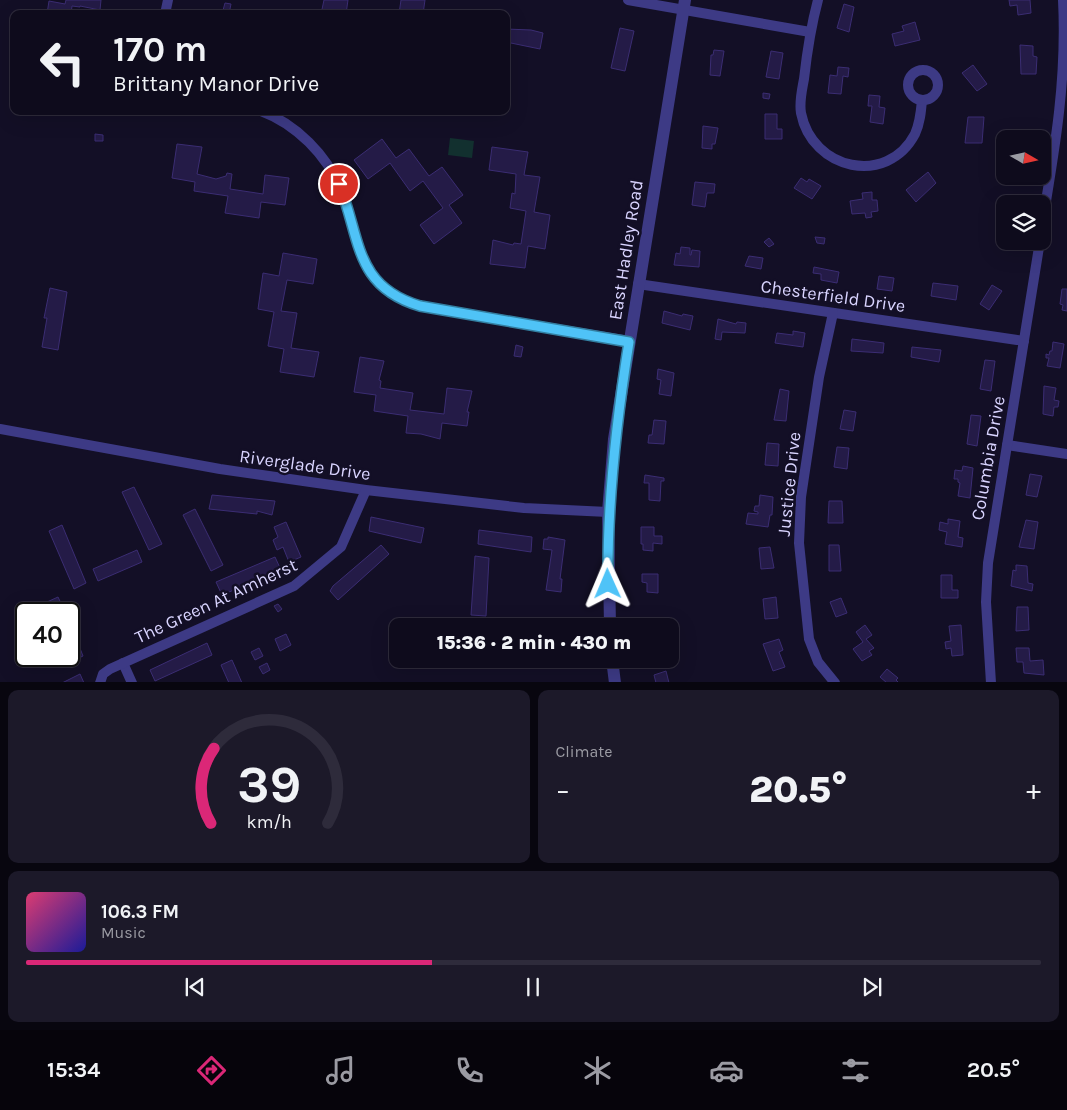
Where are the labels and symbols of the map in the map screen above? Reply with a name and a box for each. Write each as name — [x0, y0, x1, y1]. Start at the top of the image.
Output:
north arrow — [996, 130, 1051, 185]
pin — [318, 163, 360, 205]
street label: East Hadley Road — [604, 178, 648, 322]
street label: Chesterfield Drive — [759, 275, 907, 317]
street label: Columbia Drive — [966, 394, 1010, 522]
street label: Justice Drive — [773, 431, 805, 537]
street label: Riverglade Drive — [238, 445, 372, 485]
street label: The Green At Amherst — [131, 554, 301, 648]
position arrow — [581, 557, 633, 609]
speed limit sign: 40 — [15, 602, 80, 667]

